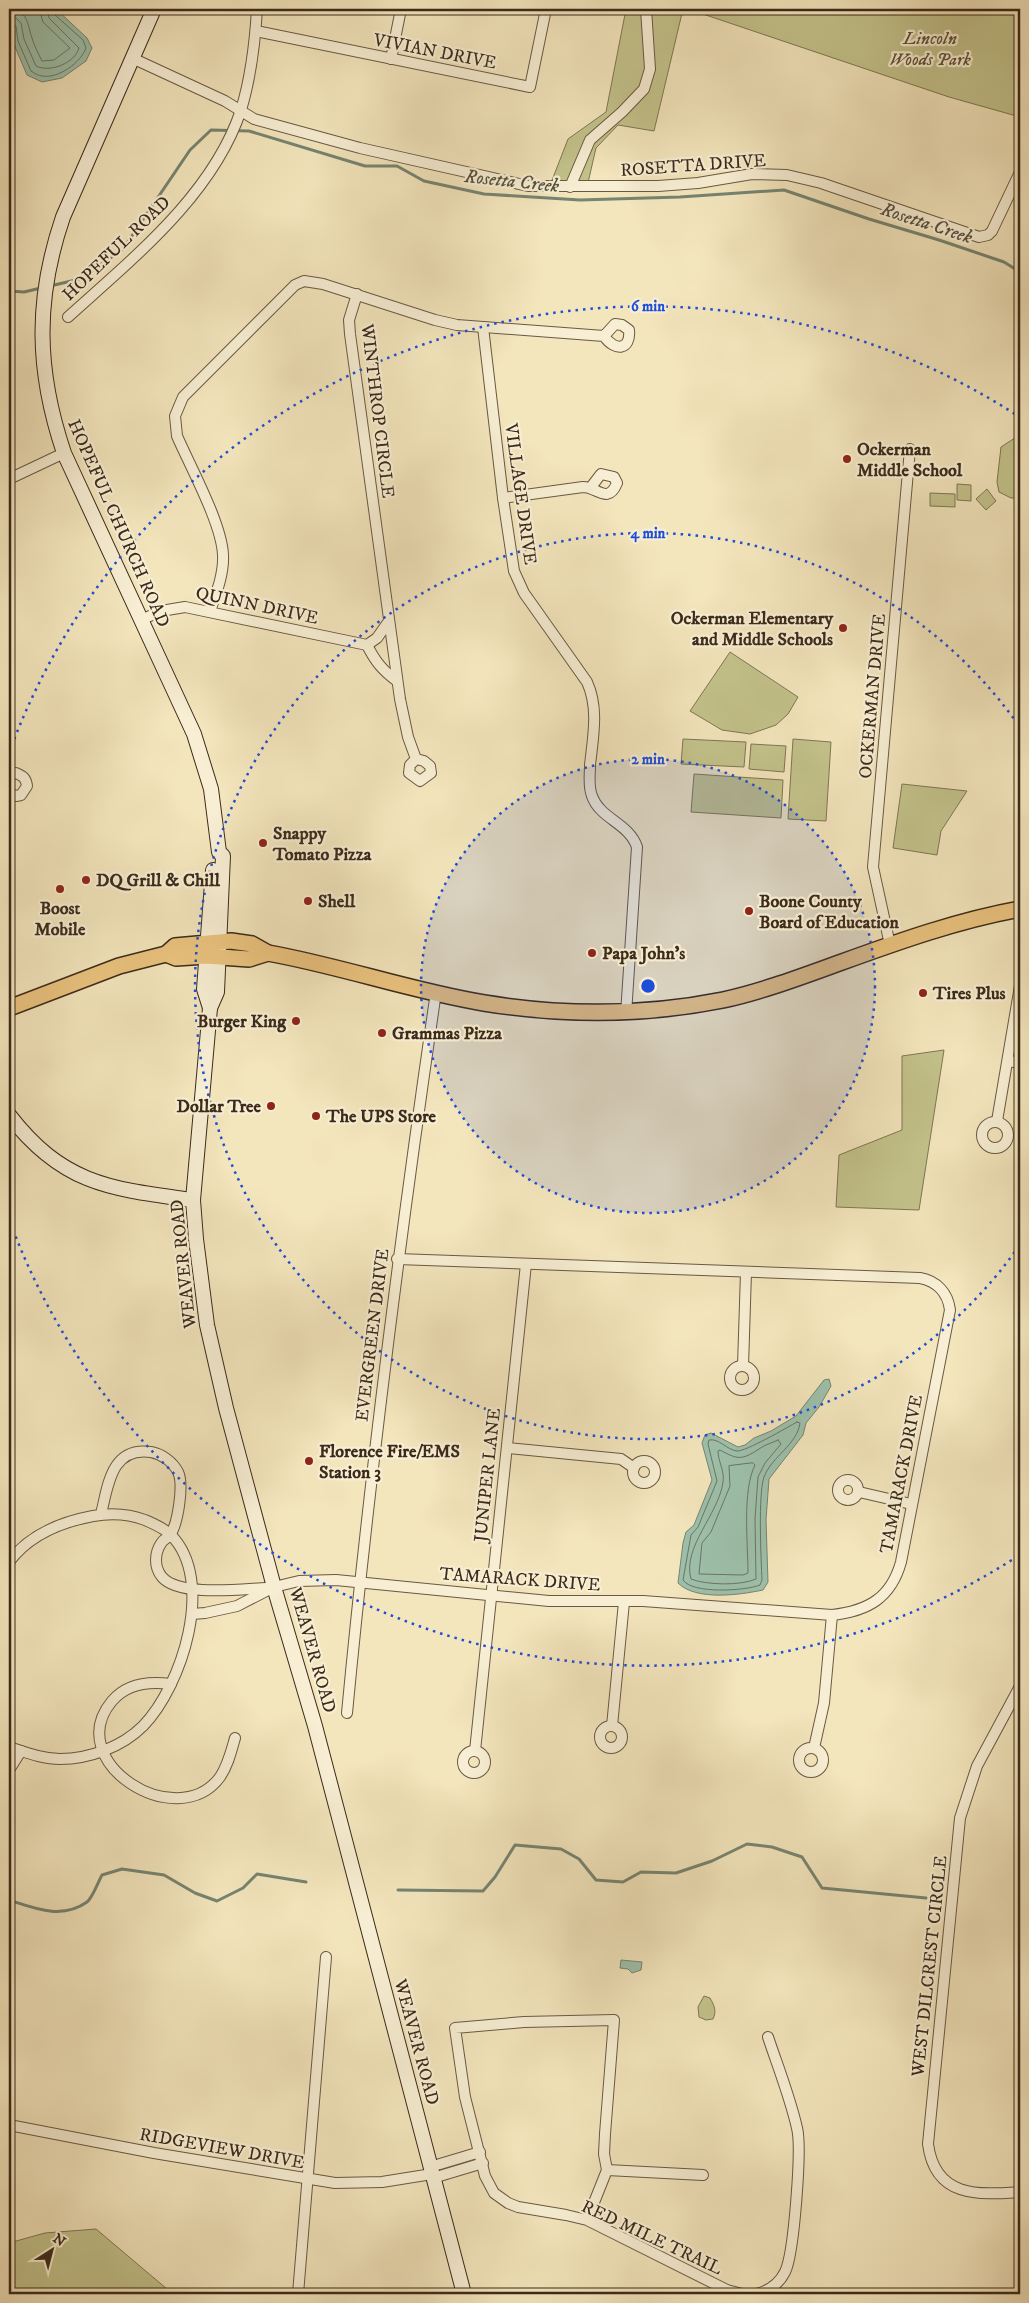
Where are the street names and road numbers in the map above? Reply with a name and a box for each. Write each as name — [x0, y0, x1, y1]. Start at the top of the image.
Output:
street label: VIVIAN DRIVE — [371, 29, 498, 75]
street label: ROSETTA DRIVE — [620, 150, 767, 182]
street label: HOPEFUL ROAD — [58, 192, 175, 306]
street label: WINTHROP CIRCLE — [355, 322, 399, 500]
street label: HOPEFUL CHURCH ROAD — [62, 416, 174, 631]
street label: VILLAGE DRIVE — [499, 421, 541, 566]
street label: QUINN DRIVE — [193, 582, 320, 630]
street label: OCKERMAN DRIVE — [855, 612, 891, 779]
street label: WEAVER ROAD — [166, 1198, 202, 1330]
street label: EVERGREEN DRIVE — [351, 1247, 395, 1423]
street label: TAMARACK DRIVE — [876, 1393, 928, 1555]
street label: JUNIPER LANE — [470, 1407, 506, 1545]
street label: TAMARACK DRIVE — [439, 1563, 601, 1597]
street label: WEAVER ROAD — [283, 1584, 340, 1716]
street label: WEST DILCREST CIRCLE — [907, 1854, 953, 2079]
street label: WEAVER ROAD — [388, 1976, 443, 2108]
street label: RIDGEVIEW DRIVE — [138, 2124, 306, 2174]
street label: RED MILE TRAIL — [578, 2196, 726, 2280]

